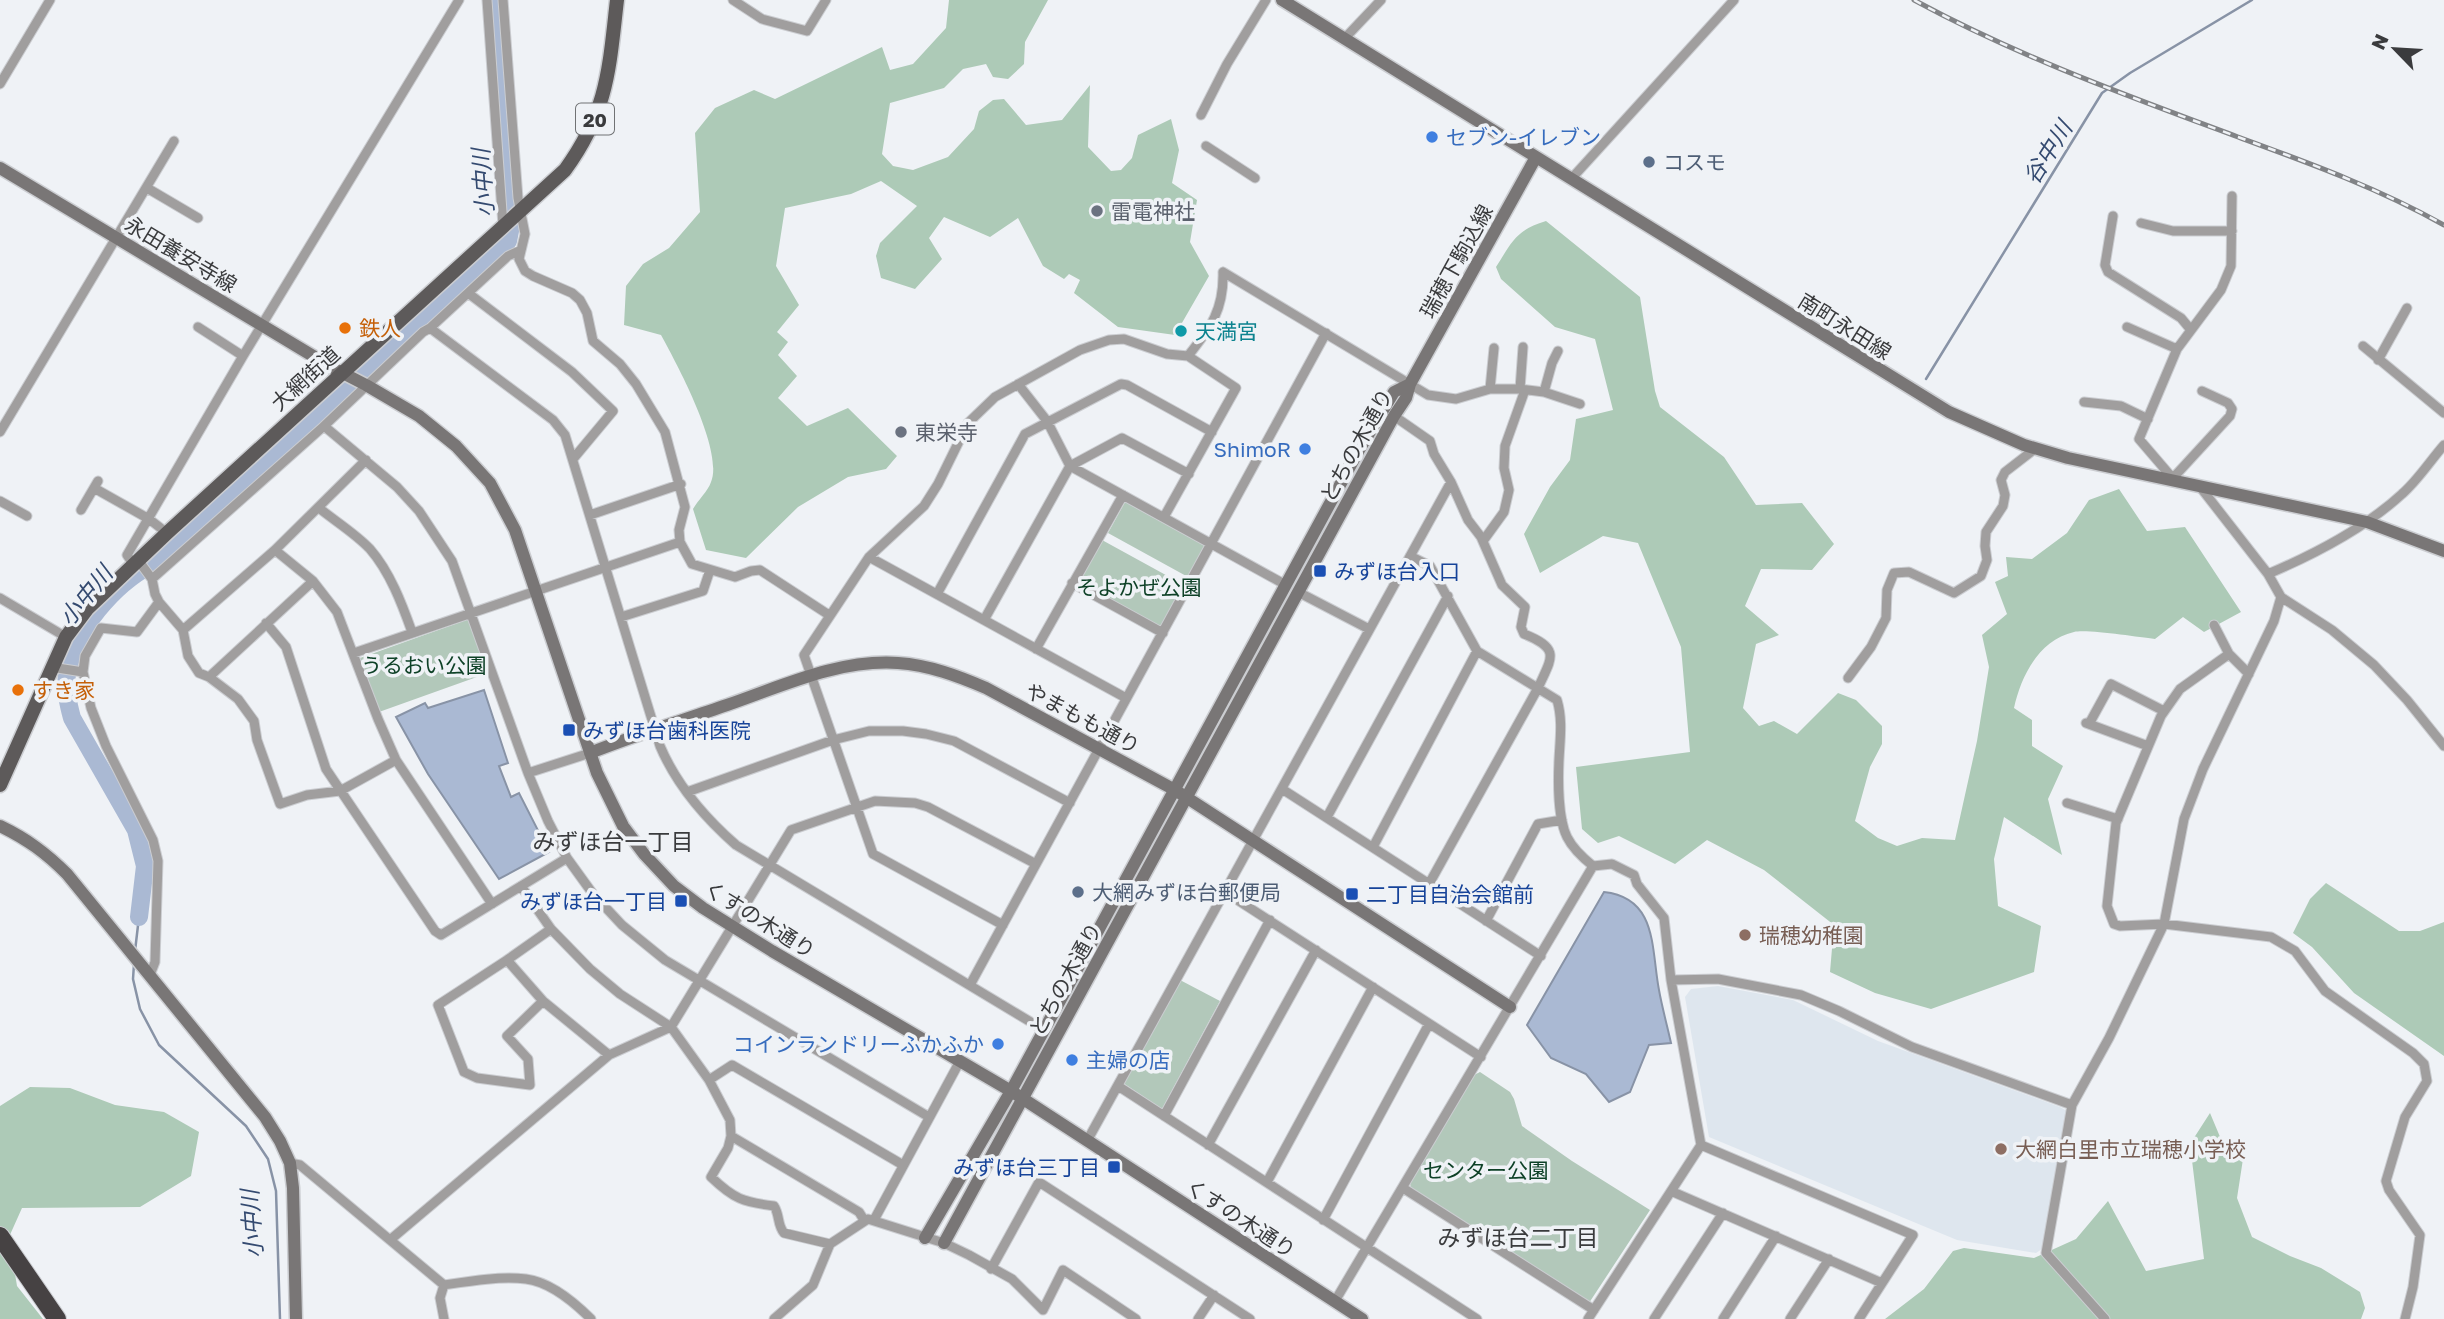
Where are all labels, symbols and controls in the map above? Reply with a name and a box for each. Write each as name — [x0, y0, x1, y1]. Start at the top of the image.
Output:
north arrow — [2360, 14, 2430, 84]
text: N — [2366, 30, 2393, 53]
road number: 20 — [576, 104, 614, 134]
water label: 谷中川 — [2017, 113, 2079, 189]
place label: セブン-イレブン — [1446, 124, 1601, 150]
marker: セブン-イレブン — [1424, 129, 1440, 145]
water label: 小中川 — [465, 145, 498, 218]
place label: コスモ — [1663, 149, 1726, 175]
marker: コスモ — [1641, 154, 1657, 170]
place label: 雷電神社 — [1111, 198, 1195, 224]
street label: 瑞穂下駒込線 — [1414, 200, 1498, 322]
marker: 雷電神社 — [1089, 203, 1105, 219]
street label: 永田養安寺線 — [120, 210, 242, 298]
street label: 南町永田線 — [1794, 287, 1896, 365]
place label: 鉄人 — [359, 315, 401, 341]
place label: 天満宮 — [1195, 318, 1258, 344]
marker: 鉄人 — [337, 320, 353, 336]
marker: 天満宮 — [1173, 323, 1189, 339]
street label: 大網街道 — [265, 340, 345, 416]
street label: とちの木通り — [1314, 384, 1398, 506]
place label: 東栄寺 — [915, 419, 978, 445]
marker: 東栄寺 — [893, 424, 909, 440]
place label: ShimoR — [1214, 436, 1291, 462]
marker: ShimoR — [1297, 441, 1313, 457]
water label: 小中川 — [52, 557, 119, 631]
place label: みずほ台入口 — [1334, 558, 1460, 584]
marker: みずほ台入口 — [1312, 563, 1328, 579]
park label: そよかぜ公園 — [1076, 574, 1202, 600]
park label: うるおい公園 — [361, 652, 487, 678]
place label: すき家 — [32, 677, 95, 703]
street label: やまもも通り — [1021, 677, 1145, 759]
marker: すき家 — [10, 682, 26, 698]
place label: みずほ台歯科医院 — [583, 717, 751, 743]
marker: みずほ台歯科医院 — [561, 722, 577, 738]
district label: みずほ台一丁目 — [533, 827, 694, 855]
street label: くすの木通り — [700, 875, 820, 963]
place label: 大網みずほ台郵便局 — [1092, 879, 1281, 905]
place label: 二丁目自治会館前 — [1366, 881, 1534, 907]
marker: 大網みずほ台郵便局 — [1070, 884, 1086, 900]
marker: 二丁目自治会館前 — [1344, 886, 1360, 902]
place label: みずほ台一丁目 — [520, 888, 667, 914]
marker: みずほ台一丁目 — [673, 893, 689, 909]
street label: とちの木通り — [1023, 918, 1107, 1040]
place label: 瑞穂幼稚園 — [1759, 922, 1864, 948]
marker: 瑞穂幼稚園 — [1737, 927, 1753, 943]
place label: コインランドリーふかふか — [733, 1031, 984, 1057]
marker: コインランドリーふかふか — [990, 1036, 1006, 1052]
place label: 主婦の店 — [1086, 1047, 1170, 1073]
marker: 主婦の店 — [1064, 1052, 1080, 1068]
place label: 大網白里市立瑞穂小学校 — [2015, 1136, 2246, 1162]
marker: 大網白里市立瑞穂小学校 — [1993, 1141, 2009, 1157]
place label: みずほ台三丁目 — [953, 1154, 1100, 1180]
park label: センター公園 — [1423, 1157, 1549, 1183]
marker: みずほ台三丁目 — [1106, 1159, 1122, 1175]
street label: くすの木通り — [1181, 1173, 1301, 1263]
water label: 小中川 — [234, 1186, 267, 1259]
district label: みずほ台二丁目 — [1438, 1223, 1599, 1251]

